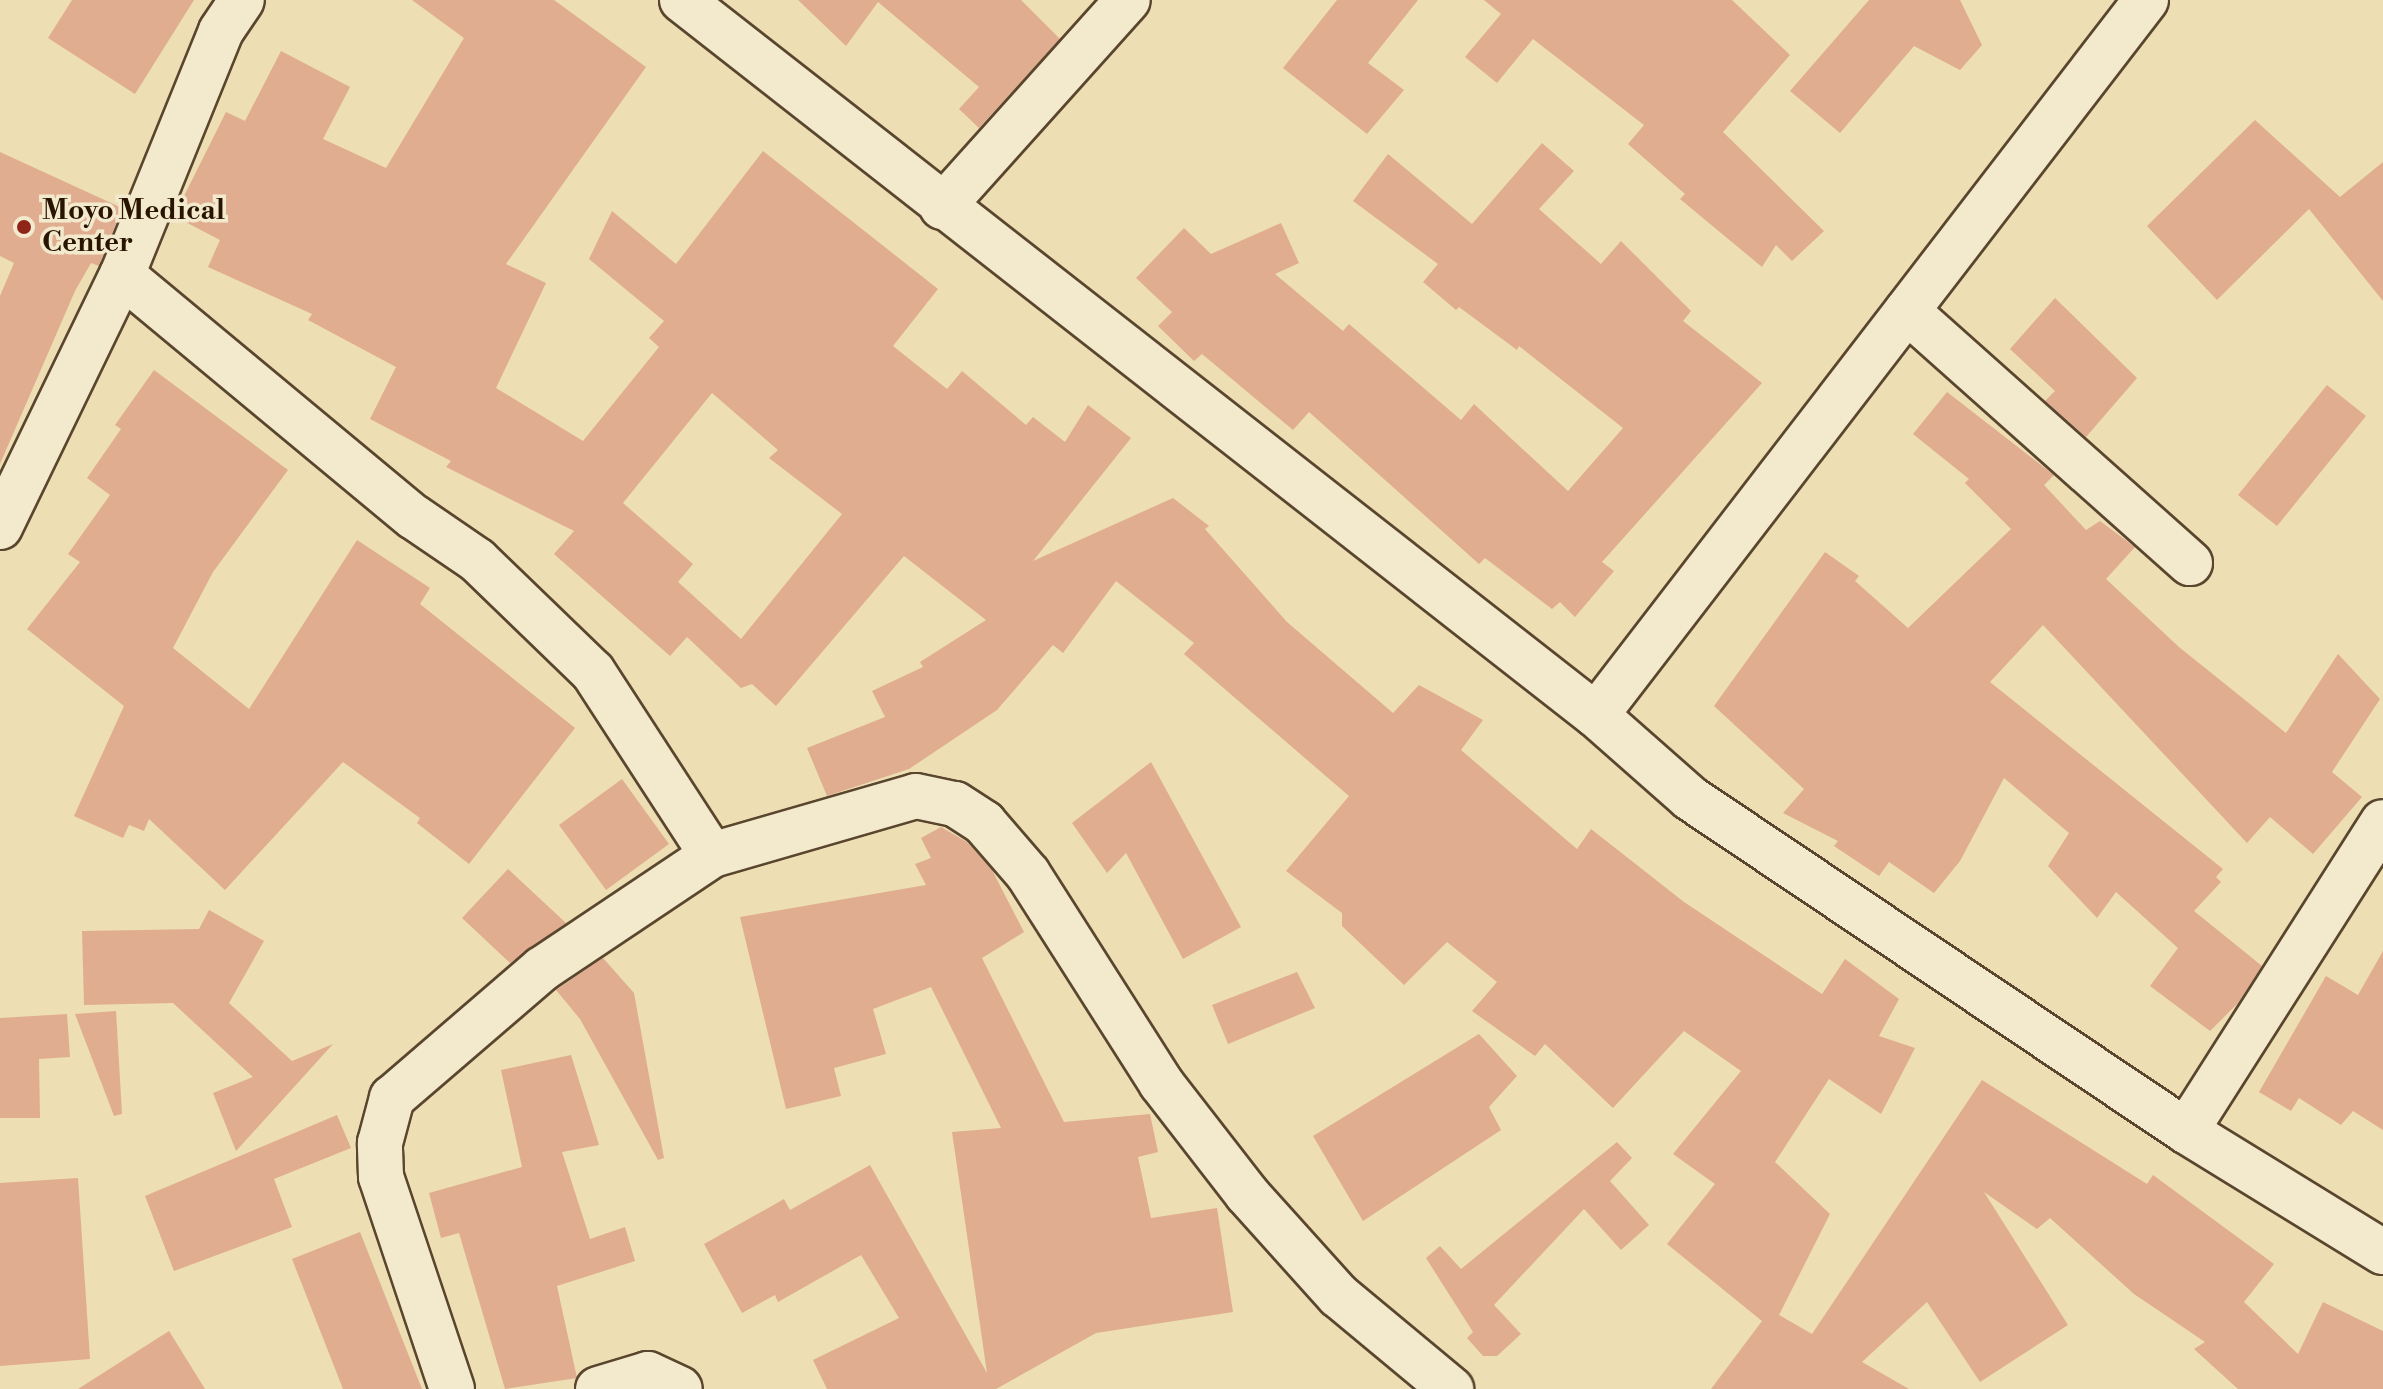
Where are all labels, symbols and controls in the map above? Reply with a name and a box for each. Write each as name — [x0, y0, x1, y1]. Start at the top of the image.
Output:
place label: Moyo Medical Center — [42, 194, 225, 260]
marker: Moyo Medical Center — [13, 216, 35, 238]

